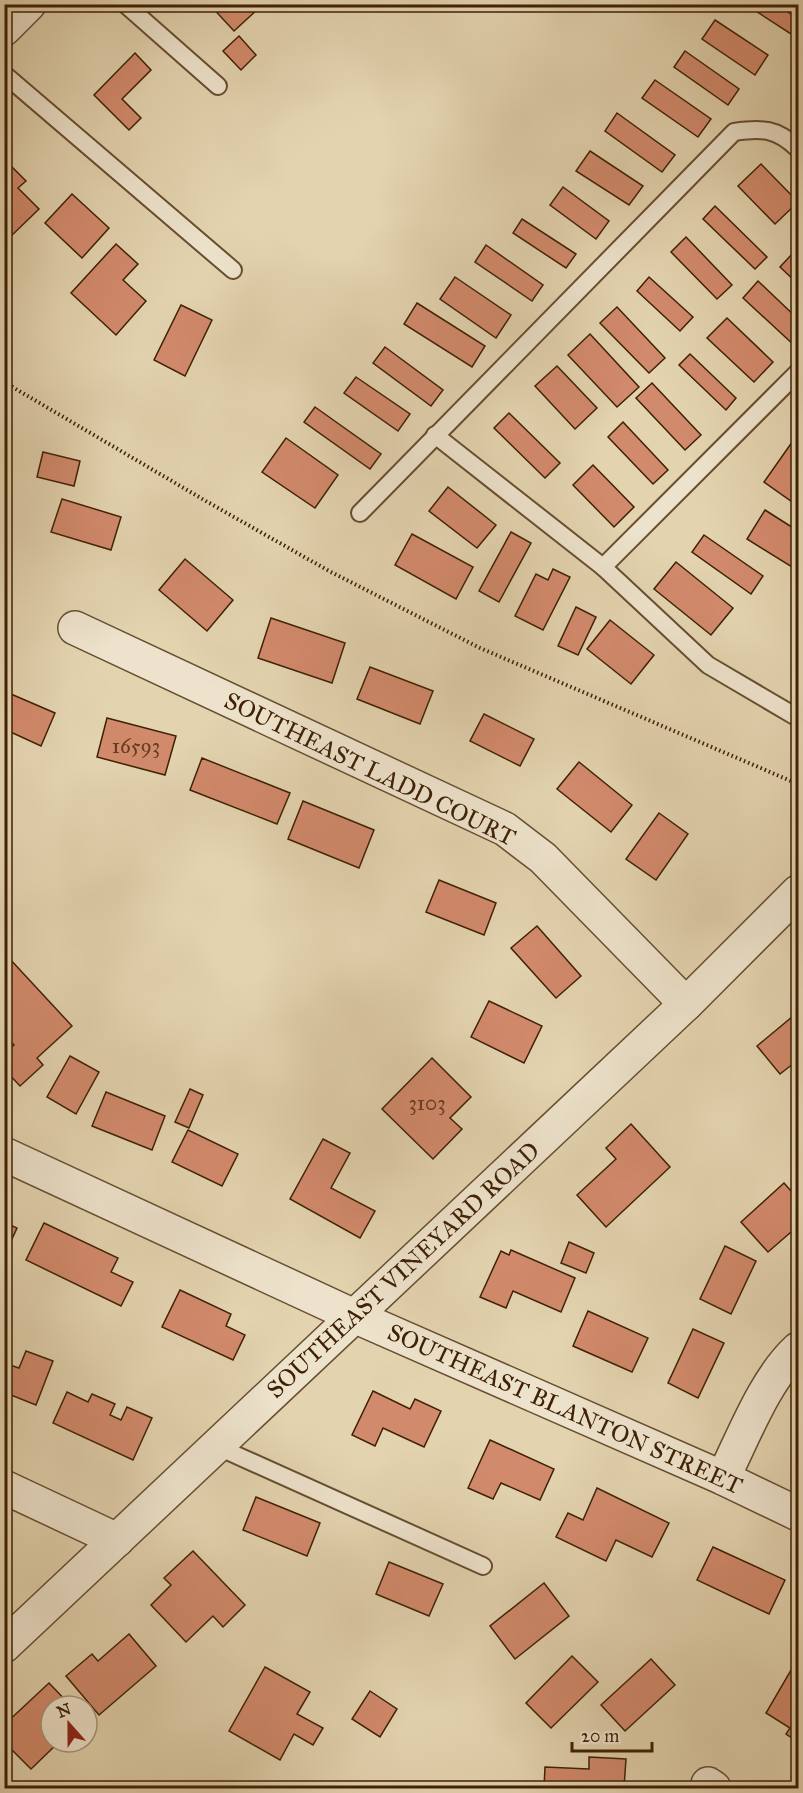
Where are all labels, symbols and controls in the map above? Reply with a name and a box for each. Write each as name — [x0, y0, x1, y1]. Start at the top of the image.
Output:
street label: SOUTHEAST LADD COURT — [219, 685, 521, 853]
house number: 16593 — [112, 733, 160, 759]
house number: 3103 — [408, 1090, 446, 1116]
street label: SOUTHEAST VINEYARD ROAD — [260, 1135, 546, 1405]
street label: SOUTHEAST BLANTON STREET — [383, 1317, 747, 1501]
north arrow — [39, 1694, 99, 1754]
text: N — [54, 1699, 74, 1722]
scale bar — [572, 1715, 652, 1753]
text: 20 m — [581, 1725, 619, 1747]

